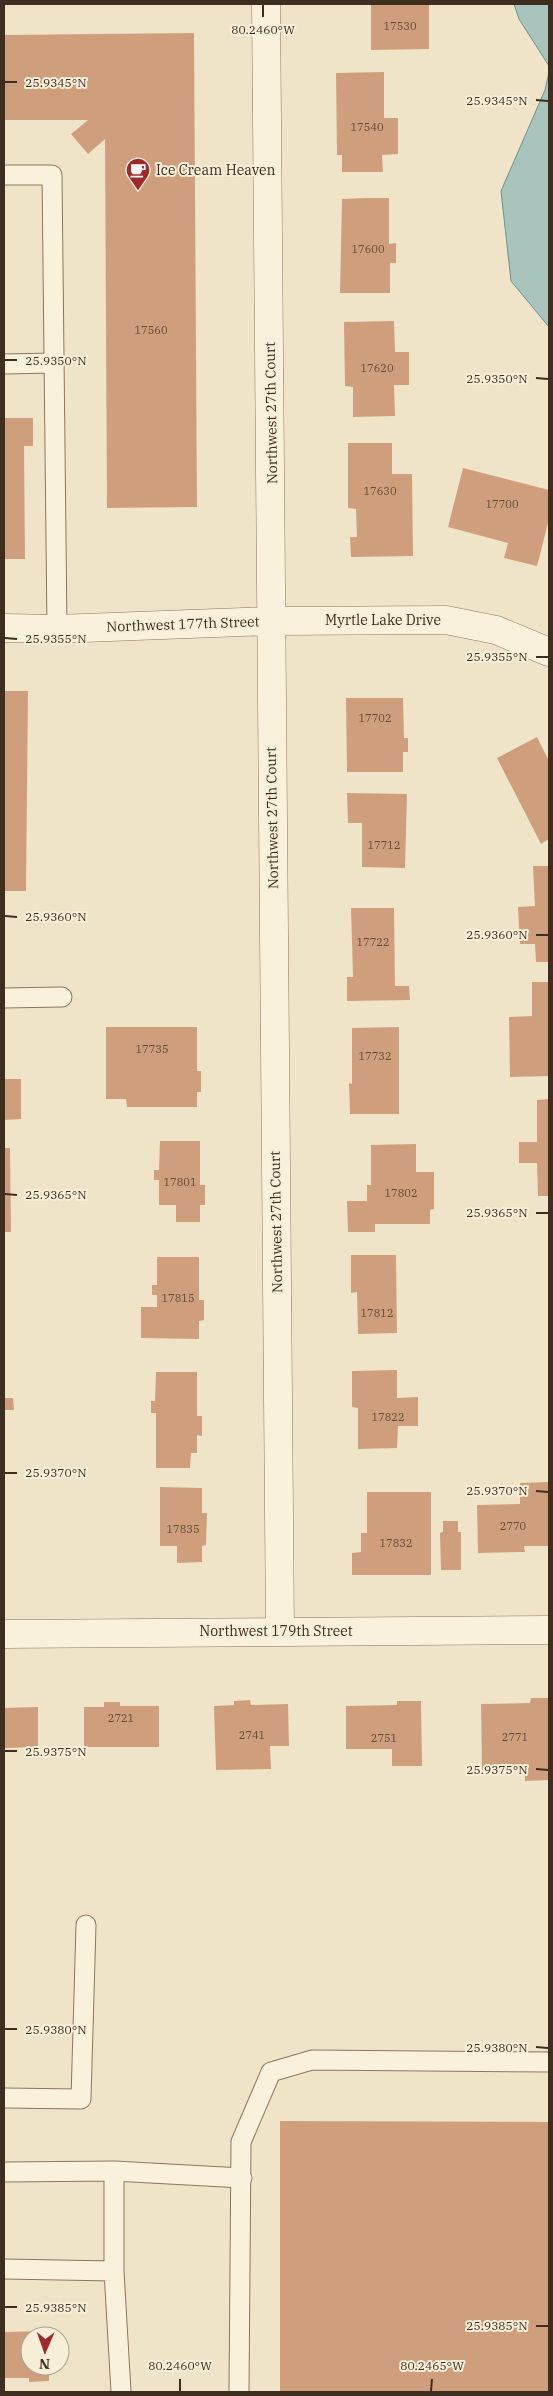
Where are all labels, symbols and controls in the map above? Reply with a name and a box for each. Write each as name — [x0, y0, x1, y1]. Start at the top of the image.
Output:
house number: 17530 — [384, 19, 417, 33]
text: 80.2460°W — [231, 22, 295, 37]
text: 25.9345°N — [25, 75, 87, 90]
text: 25.9345°N — [466, 93, 528, 108]
house number: 17540 — [351, 120, 384, 134]
cafe icon: Ice Cream Heaven — [125, 157, 151, 191]
place label: Ice Cream Heaven — [156, 161, 276, 179]
house number: 17600 — [352, 242, 385, 256]
house number: 17560 — [135, 323, 168, 337]
street label: Northwest 27th Court — [261, 342, 281, 484]
text: 25.9350°N — [25, 353, 87, 368]
house number: 17620 — [361, 361, 394, 375]
text: 25.9350°N — [466, 371, 528, 386]
house number: 17630 — [364, 484, 397, 498]
house number: 17700 — [486, 497, 519, 511]
street label: Myrtle Lake Drive — [325, 611, 441, 629]
street label: Northwest 177th Street — [106, 612, 260, 636]
text: 25.9355°N — [25, 631, 87, 646]
text: 25.9355°N — [466, 649, 528, 664]
house number: 17702 — [359, 711, 392, 725]
street label: Northwest 27th Court — [262, 747, 282, 889]
house number: 17712 — [368, 838, 401, 852]
text: 25.9360°N — [25, 909, 87, 924]
text: 25.9360°N — [466, 927, 528, 942]
house number: 17722 — [357, 935, 390, 949]
house number: 17735 — [136, 1042, 169, 1056]
house number: 17732 — [359, 1049, 392, 1063]
street label: Northwest 27th Court — [266, 1151, 286, 1293]
house number: 17801 — [164, 1175, 197, 1189]
house number: 17802 — [385, 1186, 418, 1200]
text: 25.9365°N — [25, 1187, 87, 1202]
text: 25.9365°N — [466, 1205, 528, 1220]
house number: 17815 — [162, 1291, 195, 1305]
house number: 17812 — [361, 1306, 394, 1320]
house number: 17822 — [372, 1410, 405, 1424]
text: 25.9370°N — [25, 1465, 87, 1480]
text: 25.9370°N — [466, 1483, 528, 1498]
house number: 2770 — [500, 1519, 527, 1533]
house number: 17835 — [167, 1522, 200, 1536]
house number: 17832 — [380, 1536, 413, 1550]
street label: Northwest 179th Street — [199, 1622, 353, 1640]
house number: 2721 — [108, 1711, 134, 1725]
house number: 2741 — [239, 1728, 265, 1742]
house number: 2771 — [502, 1730, 528, 1744]
house number: 2751 — [371, 1731, 397, 1745]
text: 25.9375°N — [25, 1744, 87, 1759]
text: 25.9375°N — [466, 1762, 528, 1777]
text: 25.9380°N — [25, 2022, 87, 2037]
text: 25.9380°N — [466, 2040, 528, 2055]
text: 25.9385°N — [25, 2300, 87, 2315]
text: 25.9385°N — [466, 2318, 528, 2333]
north arrow — [20, 2326, 70, 2376]
text: N — [39, 2355, 50, 2373]
text: 80.2460°W — [148, 2358, 212, 2373]
text: 80.2465°W — [400, 2358, 464, 2373]

